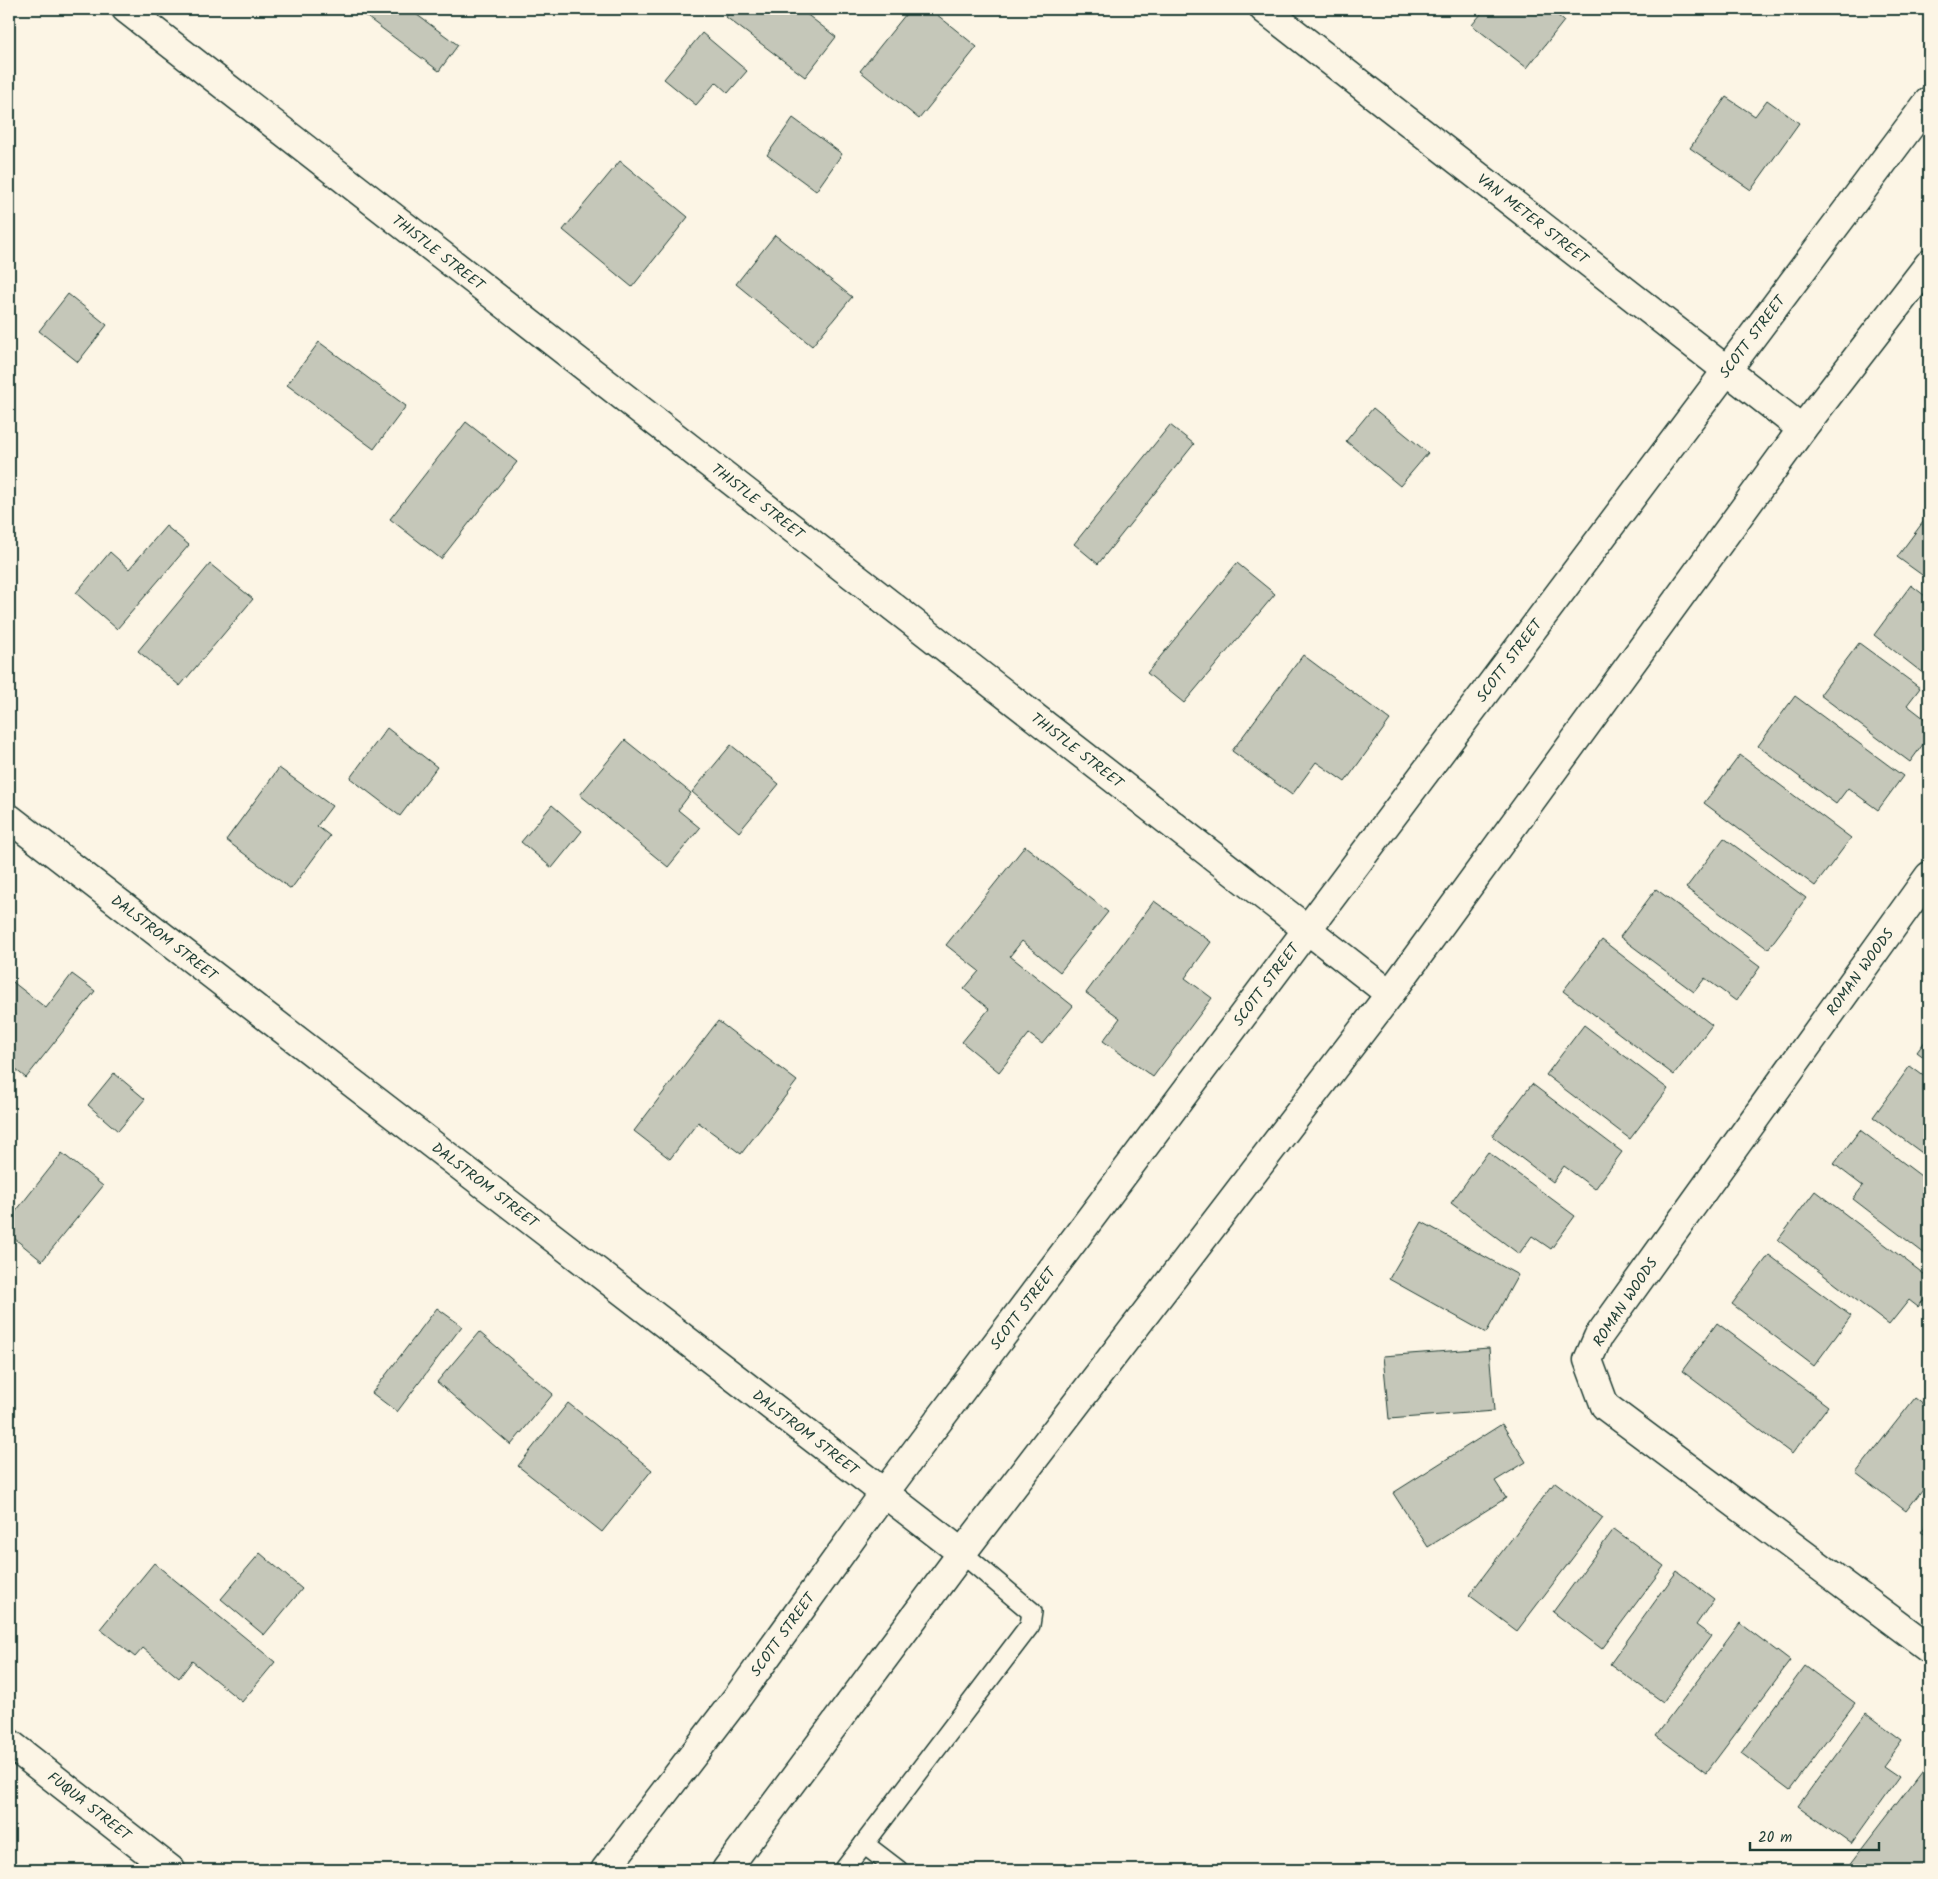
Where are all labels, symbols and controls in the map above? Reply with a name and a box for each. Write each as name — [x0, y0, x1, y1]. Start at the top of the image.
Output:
street label: VAN METER STREET — [1471, 168, 1595, 272]
street label: THISTLE STREET — [386, 209, 491, 298]
street label: SCOTT STREET — [1714, 289, 1793, 384]
street label: THISTLE STREET — [706, 458, 810, 547]
street label: SCOTT STREET — [1471, 613, 1550, 708]
street label: THISTLE STREET — [1025, 707, 1130, 796]
street label: DALSTROM STREET — [105, 890, 224, 989]
street label: ROMAN WOODS — [1821, 924, 1901, 1021]
street label: SCOTT STREET — [1228, 937, 1307, 1032]
street label: DALSTROM STREET — [426, 1137, 544, 1236]
street label: ROMAN WOODS — [1587, 1253, 1665, 1352]
street label: SCOTT STREET — [984, 1261, 1064, 1356]
street label: DALSTROM STREET — [747, 1384, 865, 1483]
street label: SCOTT STREET — [745, 1586, 823, 1682]
street label: FUQUA STREET — [42, 1766, 137, 1849]
scale bar — [1750, 1819, 1879, 1851]
text: 20 m — [1758, 1826, 1792, 1850]

